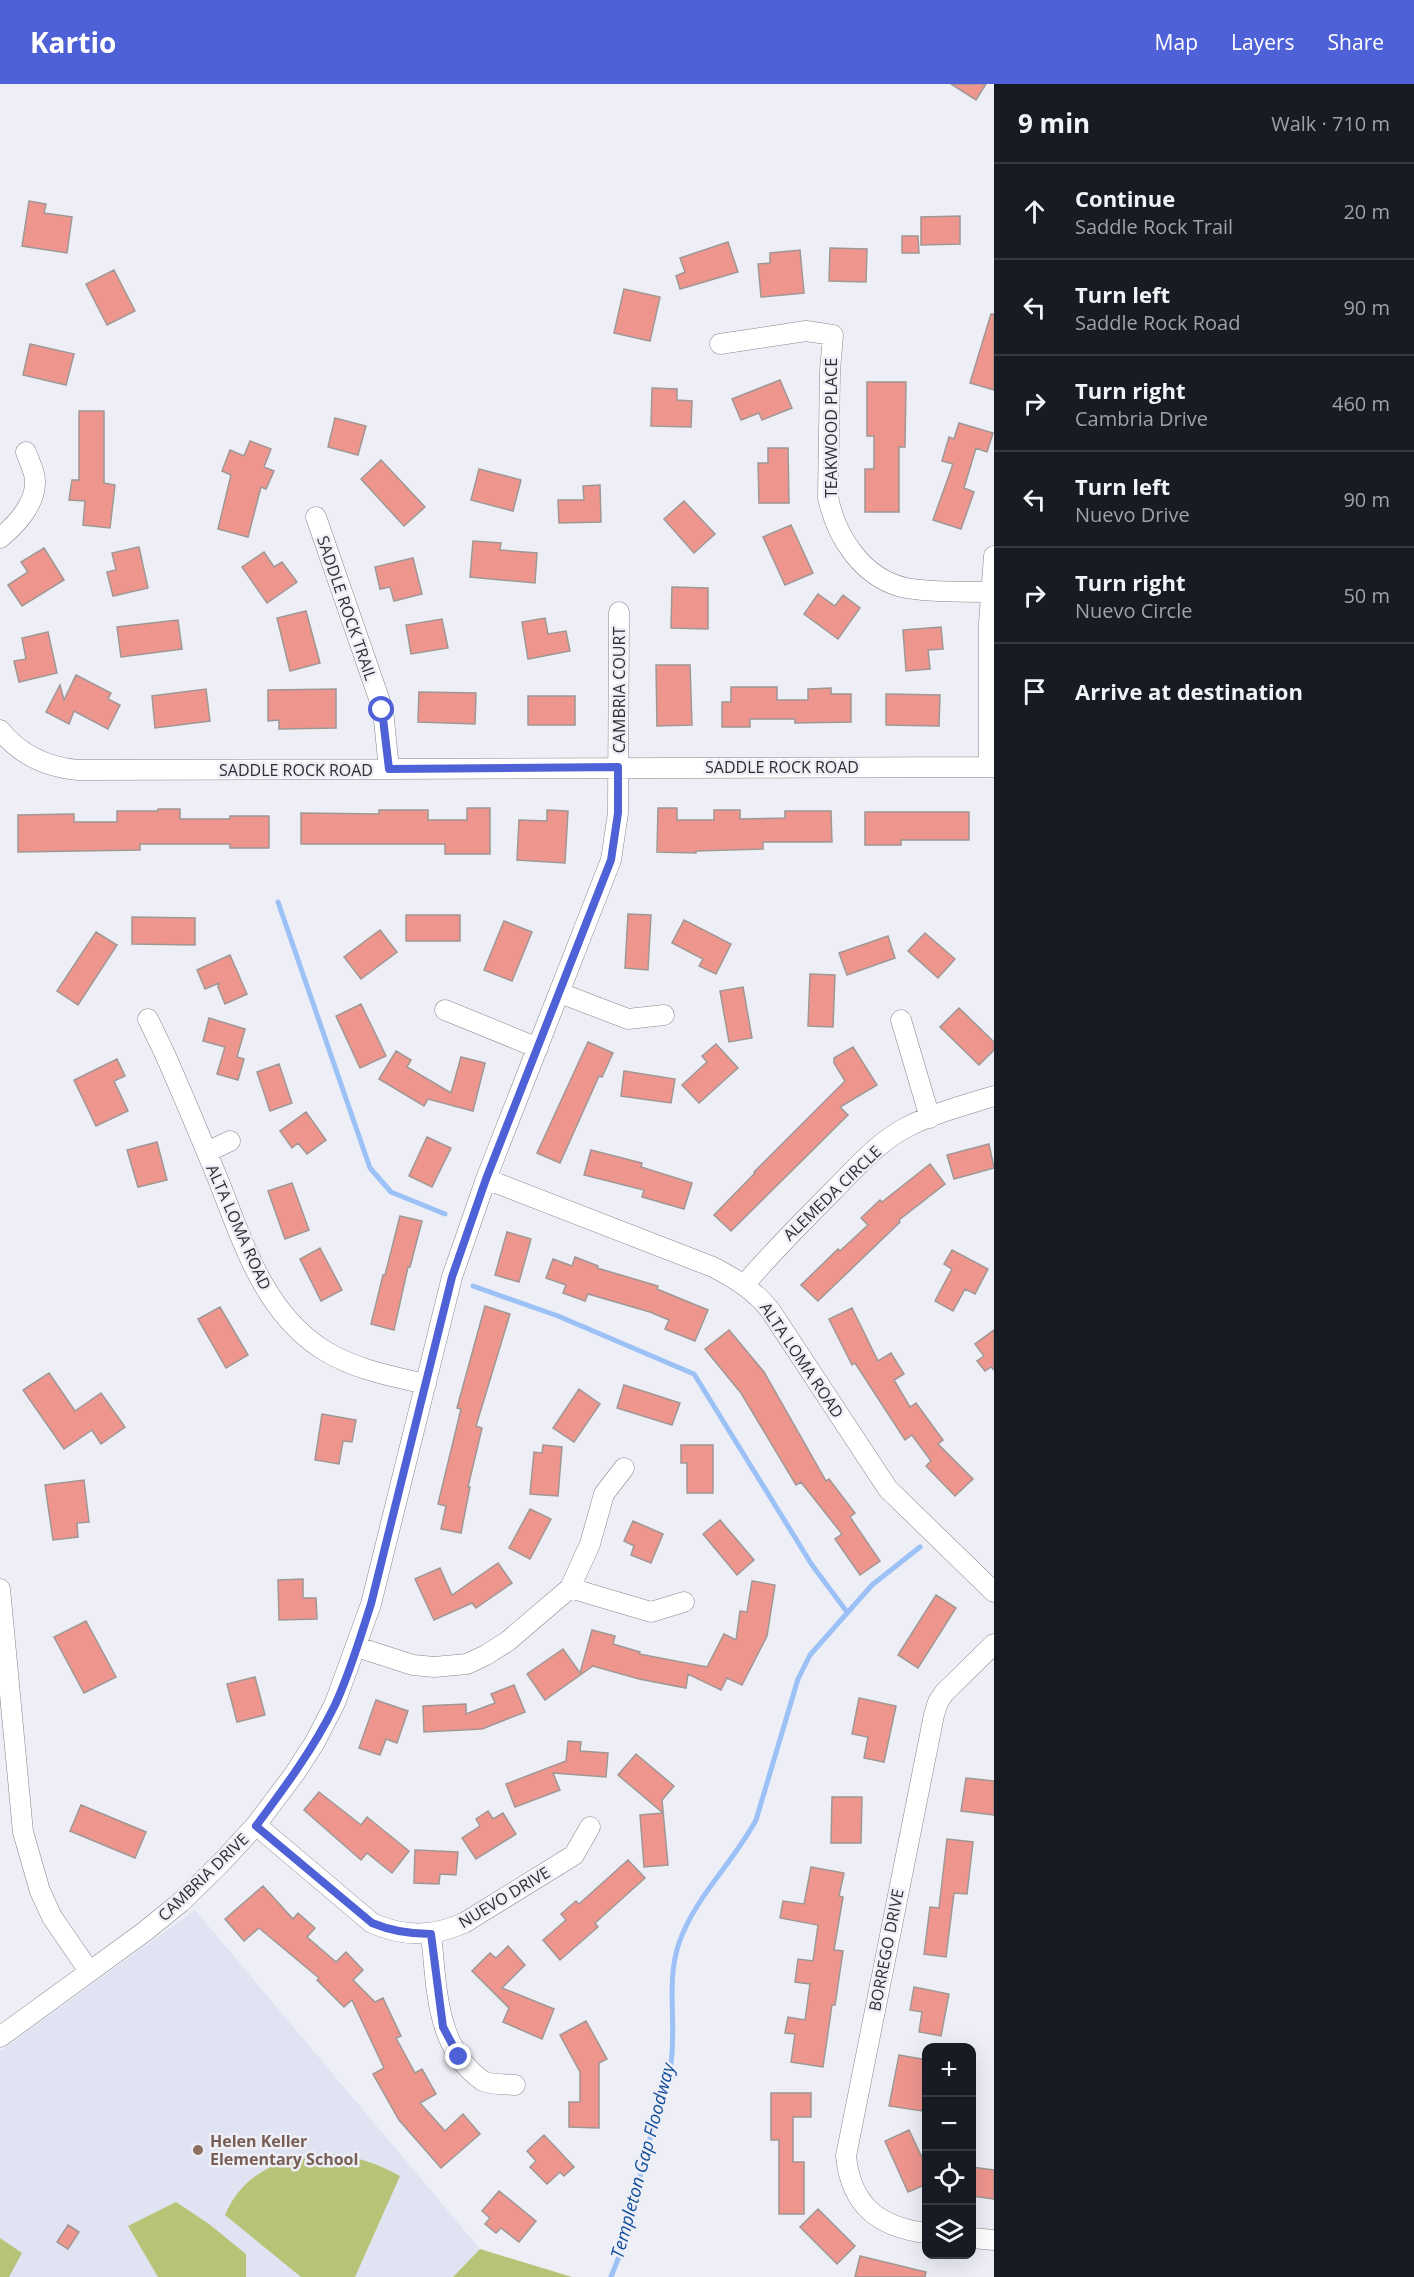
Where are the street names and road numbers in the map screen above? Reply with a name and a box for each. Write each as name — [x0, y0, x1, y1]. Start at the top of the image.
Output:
street label: TEAKWOOD PLACE — [820, 358, 842, 498]
street label: SADDLE ROCK TRAIL — [312, 533, 382, 683]
street label: CAMBRIA COURT — [608, 627, 630, 753]
street label: SADDLE ROCK ROAD — [705, 756, 859, 778]
street label: SADDLE ROCK ROAD — [219, 759, 373, 781]
street label: ALEMEDA CIRCLE — [778, 1141, 886, 1245]
street label: ALTA LOMA ROAD — [201, 1161, 277, 1293]
street label: ALTA LOMA ROAD — [755, 1298, 849, 1422]
street label: CAMBRIA DRIVE — [153, 1828, 253, 1926]
street label: NUEVO DRIVE — [454, 1861, 554, 1933]
street label: BORREGO DRIVE — [863, 1887, 909, 2013]

